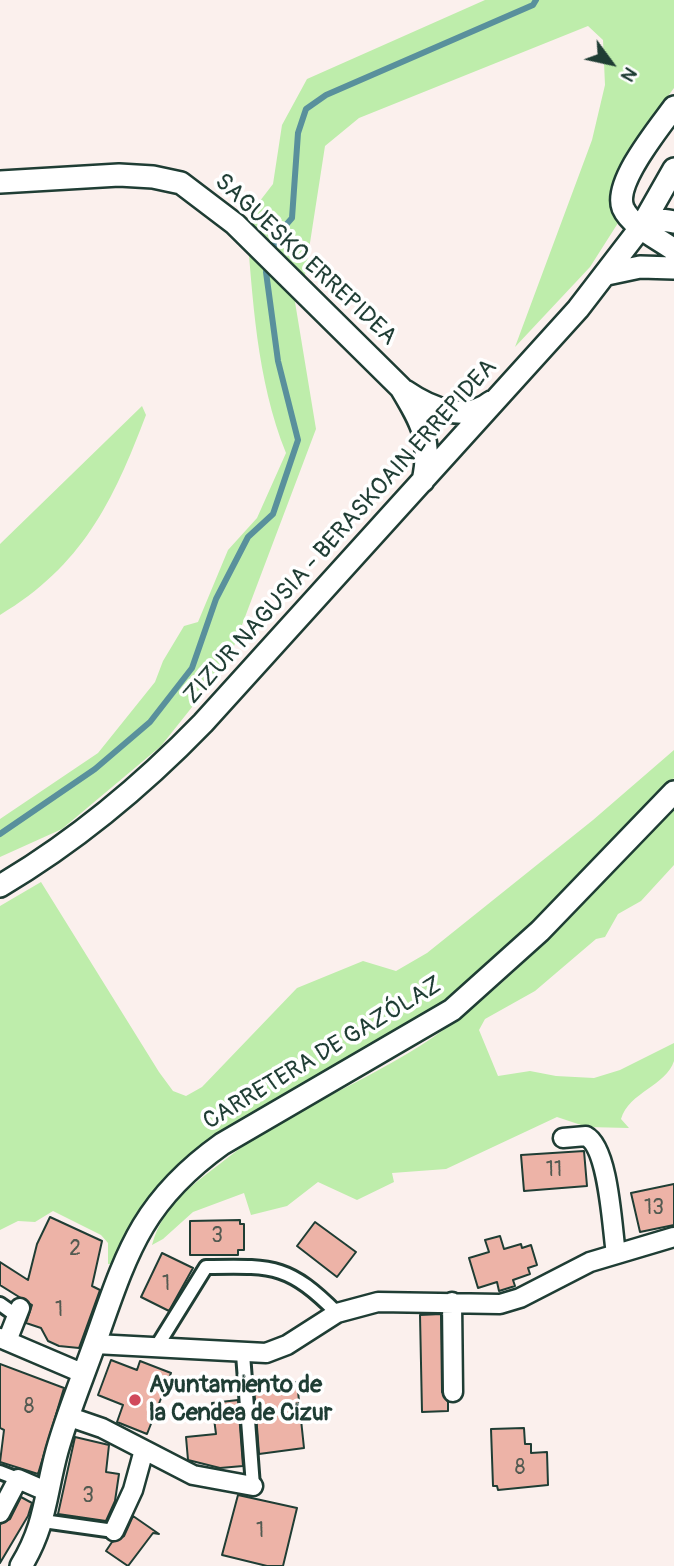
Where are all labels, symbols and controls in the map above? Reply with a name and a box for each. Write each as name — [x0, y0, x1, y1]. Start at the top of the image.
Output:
north arrow — [576, 28, 646, 98]
text: N — [615, 63, 642, 86]
street label: SAGUESKO ERREPIDEA — [208, 168, 402, 352]
street label: ZIZUR NAGUSIA - BERASKOAIN ERREPIDEA — [178, 354, 504, 710]
street label: CARRETERA DE GAZÓLAZ — [198, 971, 448, 1137]
house number: 11 — [546, 1158, 562, 1184]
house number: 13 — [644, 1196, 664, 1222]
house number: 3 — [211, 1224, 223, 1250]
house number: 2 — [69, 1237, 81, 1263]
house number: 1 — [162, 1272, 170, 1298]
house number: 1 — [55, 1298, 63, 1324]
place label: Ayuntamiento de la Cendea de Cizur — [149, 1372, 332, 1428]
marker: Ayuntamiento de la Cendea de Cizur — [127, 1392, 143, 1408]
house number: 8 — [24, 1395, 34, 1421]
house number: 8 — [515, 1456, 525, 1482]
house number: 3 — [82, 1484, 94, 1510]
house number: 1 — [256, 1519, 264, 1545]

